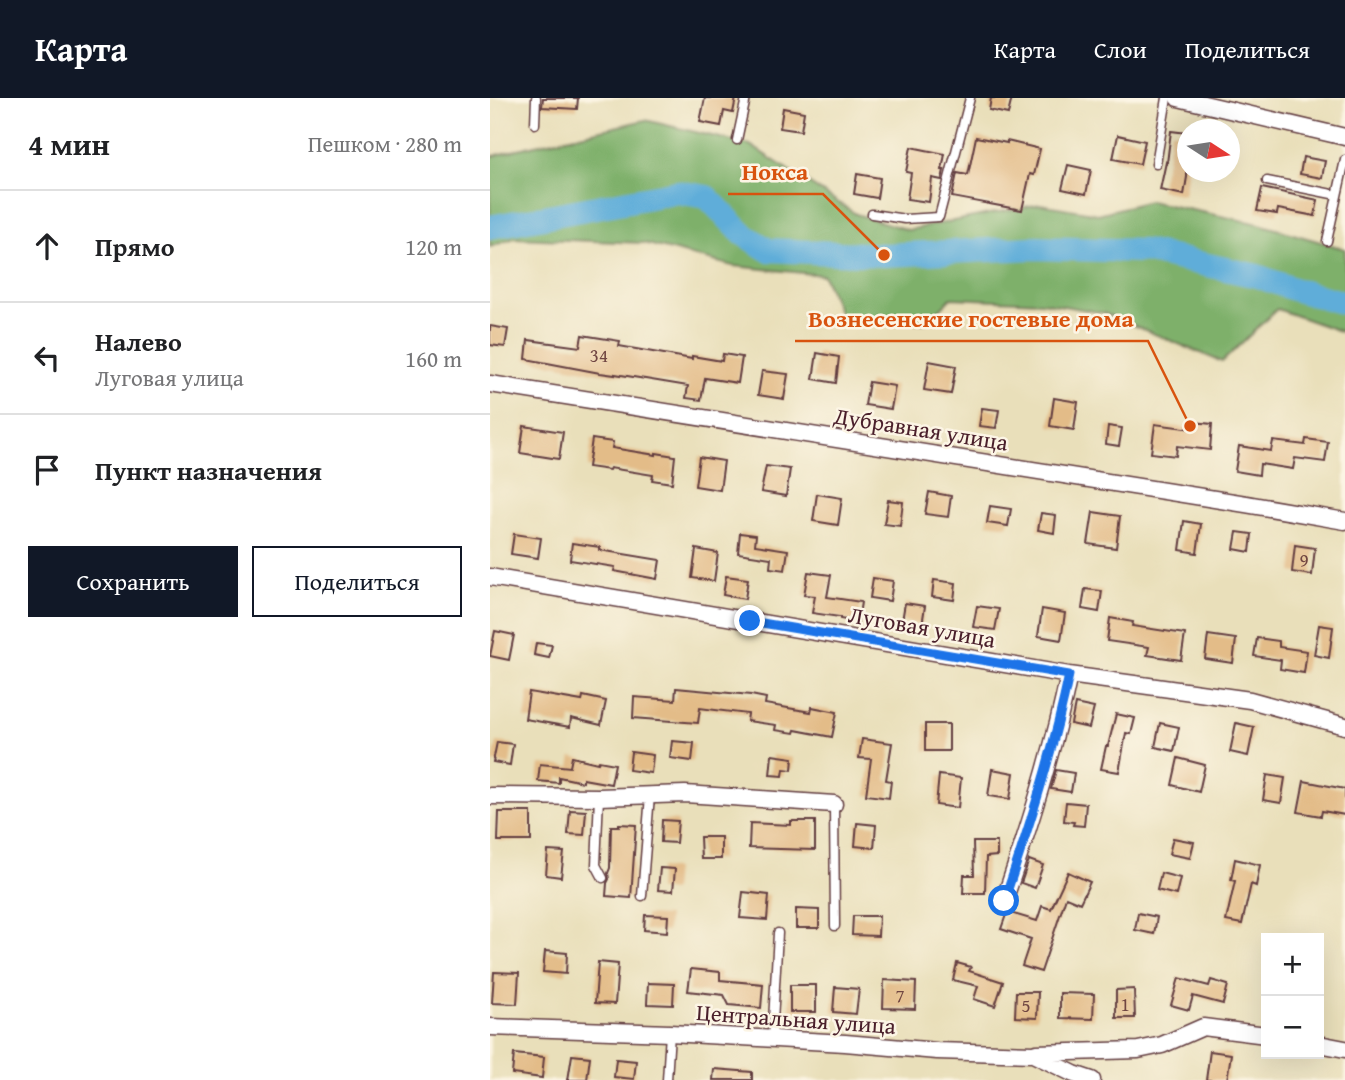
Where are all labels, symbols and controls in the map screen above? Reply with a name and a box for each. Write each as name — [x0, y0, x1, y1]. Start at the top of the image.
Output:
text: Карта — [35, 25, 127, 73]
text: Карта — [994, 32, 1056, 67]
text: Слои — [1094, 32, 1147, 67]
text: Поделиться — [1185, 32, 1310, 67]
north arrow — [1177, 119, 1240, 182]
text: 4 мин — [28, 122, 110, 166]
text: Пешком · 280 m — [308, 127, 462, 160]
callout: Нокса — [728, 149, 823, 194]
text: Нокса — [742, 154, 809, 189]
icon: ahead — [28, 227, 66, 265]
text: Прямо — [95, 227, 175, 266]
text: 120 m — [405, 230, 462, 263]
callout: Вознесенские гостевые дома — [795, 296, 1148, 341]
text: Вознесенские гостевые дома — [808, 301, 1134, 336]
text: Налево — [95, 322, 182, 361]
icon: left — [28, 339, 66, 377]
house number: 34 — [590, 341, 608, 369]
text: 160 m — [405, 342, 462, 375]
text: Луговая улица — [95, 361, 244, 394]
street label: Дубравная улица — [831, 398, 1011, 459]
icon: arrive — [28, 451, 66, 489]
text: Пункт назначения — [95, 451, 322, 490]
button: Сохранить — [28, 546, 238, 617]
button: Поделиться — [252, 546, 462, 617]
house number: 9 — [1299, 546, 1309, 574]
street label: Луговая улица — [846, 597, 998, 656]
route end — [734, 605, 765, 636]
route start — [988, 885, 1019, 916]
map controls — [1261, 933, 1324, 1059]
button: + — [1261, 933, 1324, 996]
house number: 7 — [895, 981, 905, 1009]
house number: 1 — [1120, 990, 1130, 1018]
house number: 5 — [1021, 991, 1031, 1019]
street label: Центральная улица — [695, 995, 897, 1042]
button: − — [1261, 996, 1324, 1059]

